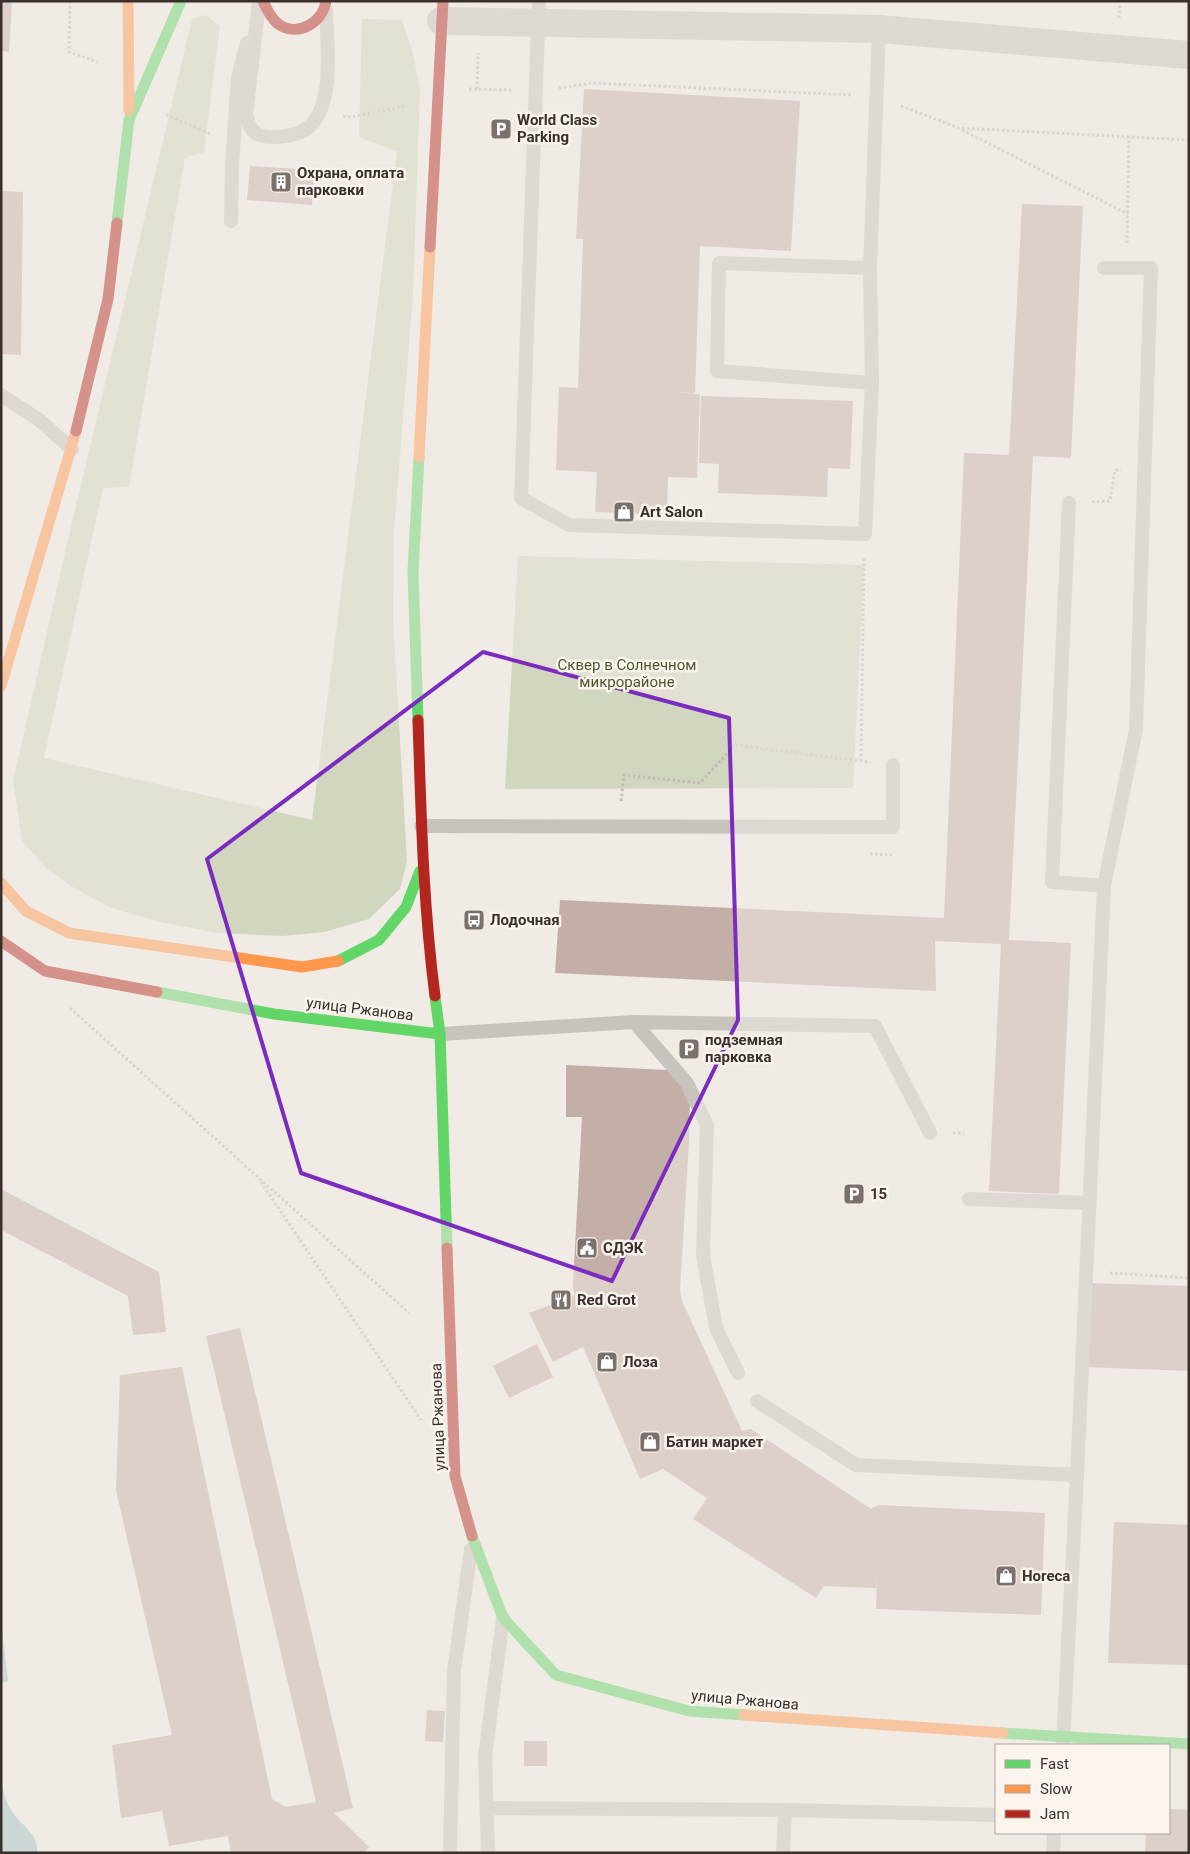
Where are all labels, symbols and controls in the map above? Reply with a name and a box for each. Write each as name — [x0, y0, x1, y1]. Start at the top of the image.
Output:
place label: World Class Parking — [517, 111, 598, 146]
parking icon: World Class Parking — [489, 117, 513, 141]
place label: Охрана, оплата парковки — [297, 164, 404, 199]
building icon: Охрана, оплата парковки — [269, 170, 293, 194]
shop icon: Art Salon — [612, 500, 636, 524]
place label: Art Salon — [640, 503, 703, 521]
park label: Сквер в Солнечном микрорайоне — [558, 656, 696, 691]
bus stop icon: Лодочная — [462, 908, 486, 932]
place label: Лодочная — [490, 911, 560, 929]
street label: улица Ржанова — [305, 993, 415, 1025]
place label: подземная парковка — [705, 1031, 783, 1066]
parking icon: подземная парковка — [677, 1037, 701, 1061]
parking icon: 15 — [842, 1182, 866, 1206]
place label: 15 — [870, 1185, 887, 1203]
public building icon: СДЭК — [575, 1236, 599, 1260]
place label: СДЭК — [603, 1239, 644, 1257]
restaurant icon: Red Grot — [549, 1288, 573, 1312]
place label: Red Grot — [577, 1291, 636, 1309]
shop icon: Лоза — [595, 1350, 619, 1374]
place label: Лоза — [623, 1353, 658, 1371]
street label: улица Ржанова — [427, 1363, 449, 1471]
shop icon: Батин маркет — [638, 1430, 662, 1454]
place label: Батин маркет — [666, 1433, 764, 1451]
shop icon: Horeca — [994, 1564, 1018, 1588]
place label: Horeca — [1022, 1567, 1070, 1585]
street label: улица Ржанова — [690, 1686, 800, 1714]
legend — [995, 1744, 1170, 1834]
text: Fast — [1040, 1755, 1069, 1773]
text: Slow — [1040, 1780, 1072, 1798]
text: Jam — [1040, 1805, 1070, 1823]

